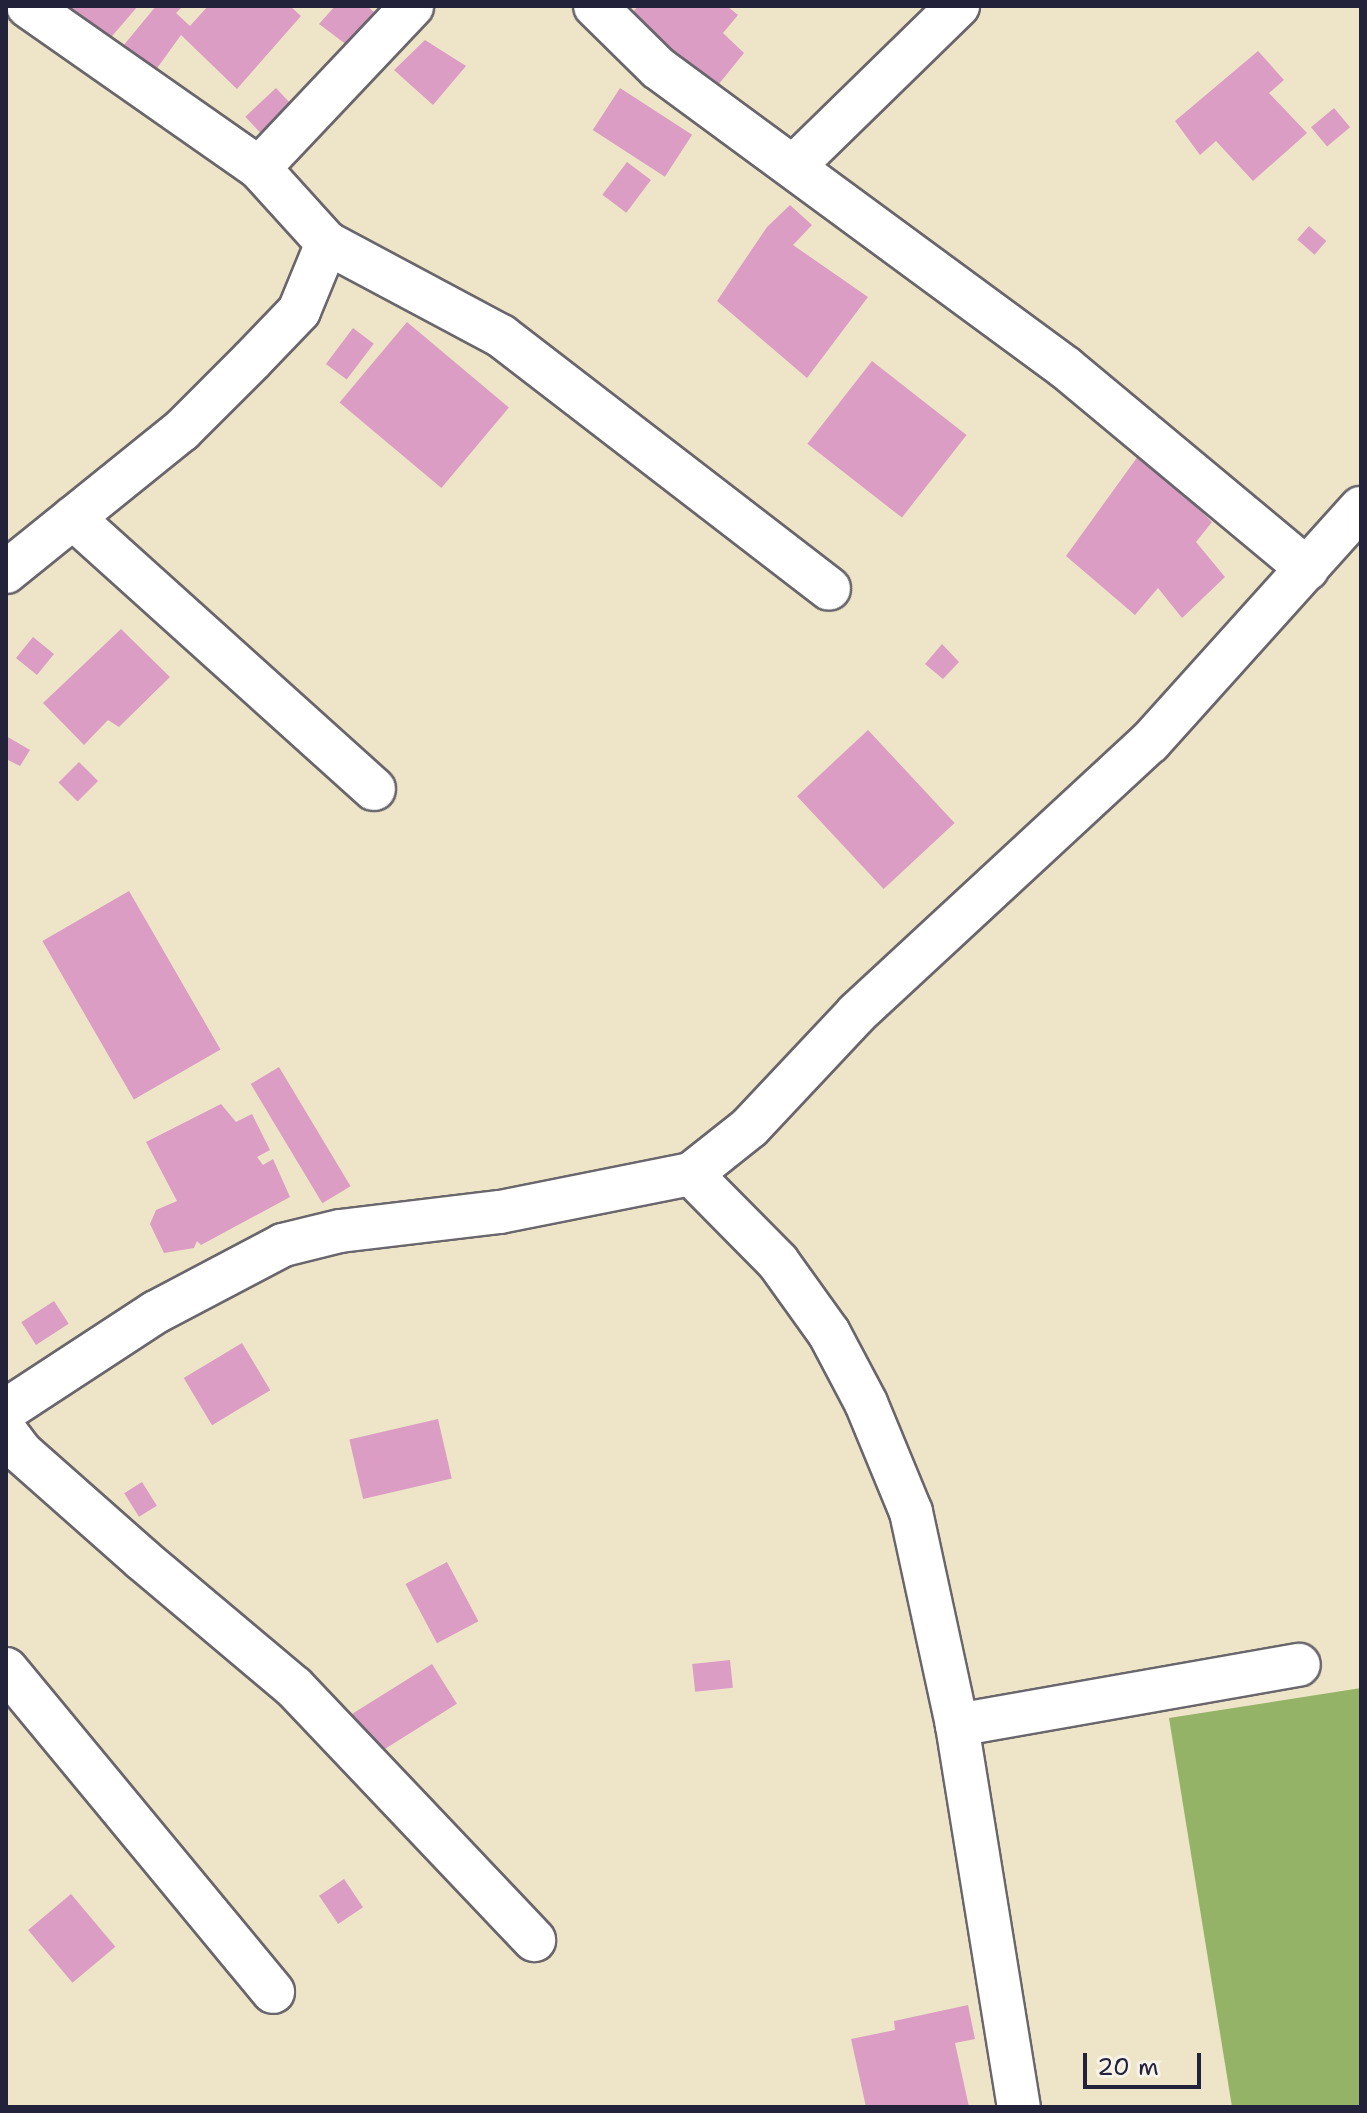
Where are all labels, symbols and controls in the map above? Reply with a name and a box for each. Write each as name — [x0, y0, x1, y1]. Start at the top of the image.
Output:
scale bar — [1087, 2037, 1205, 2087]
text: 20 m — [1097, 2051, 1159, 2083]

